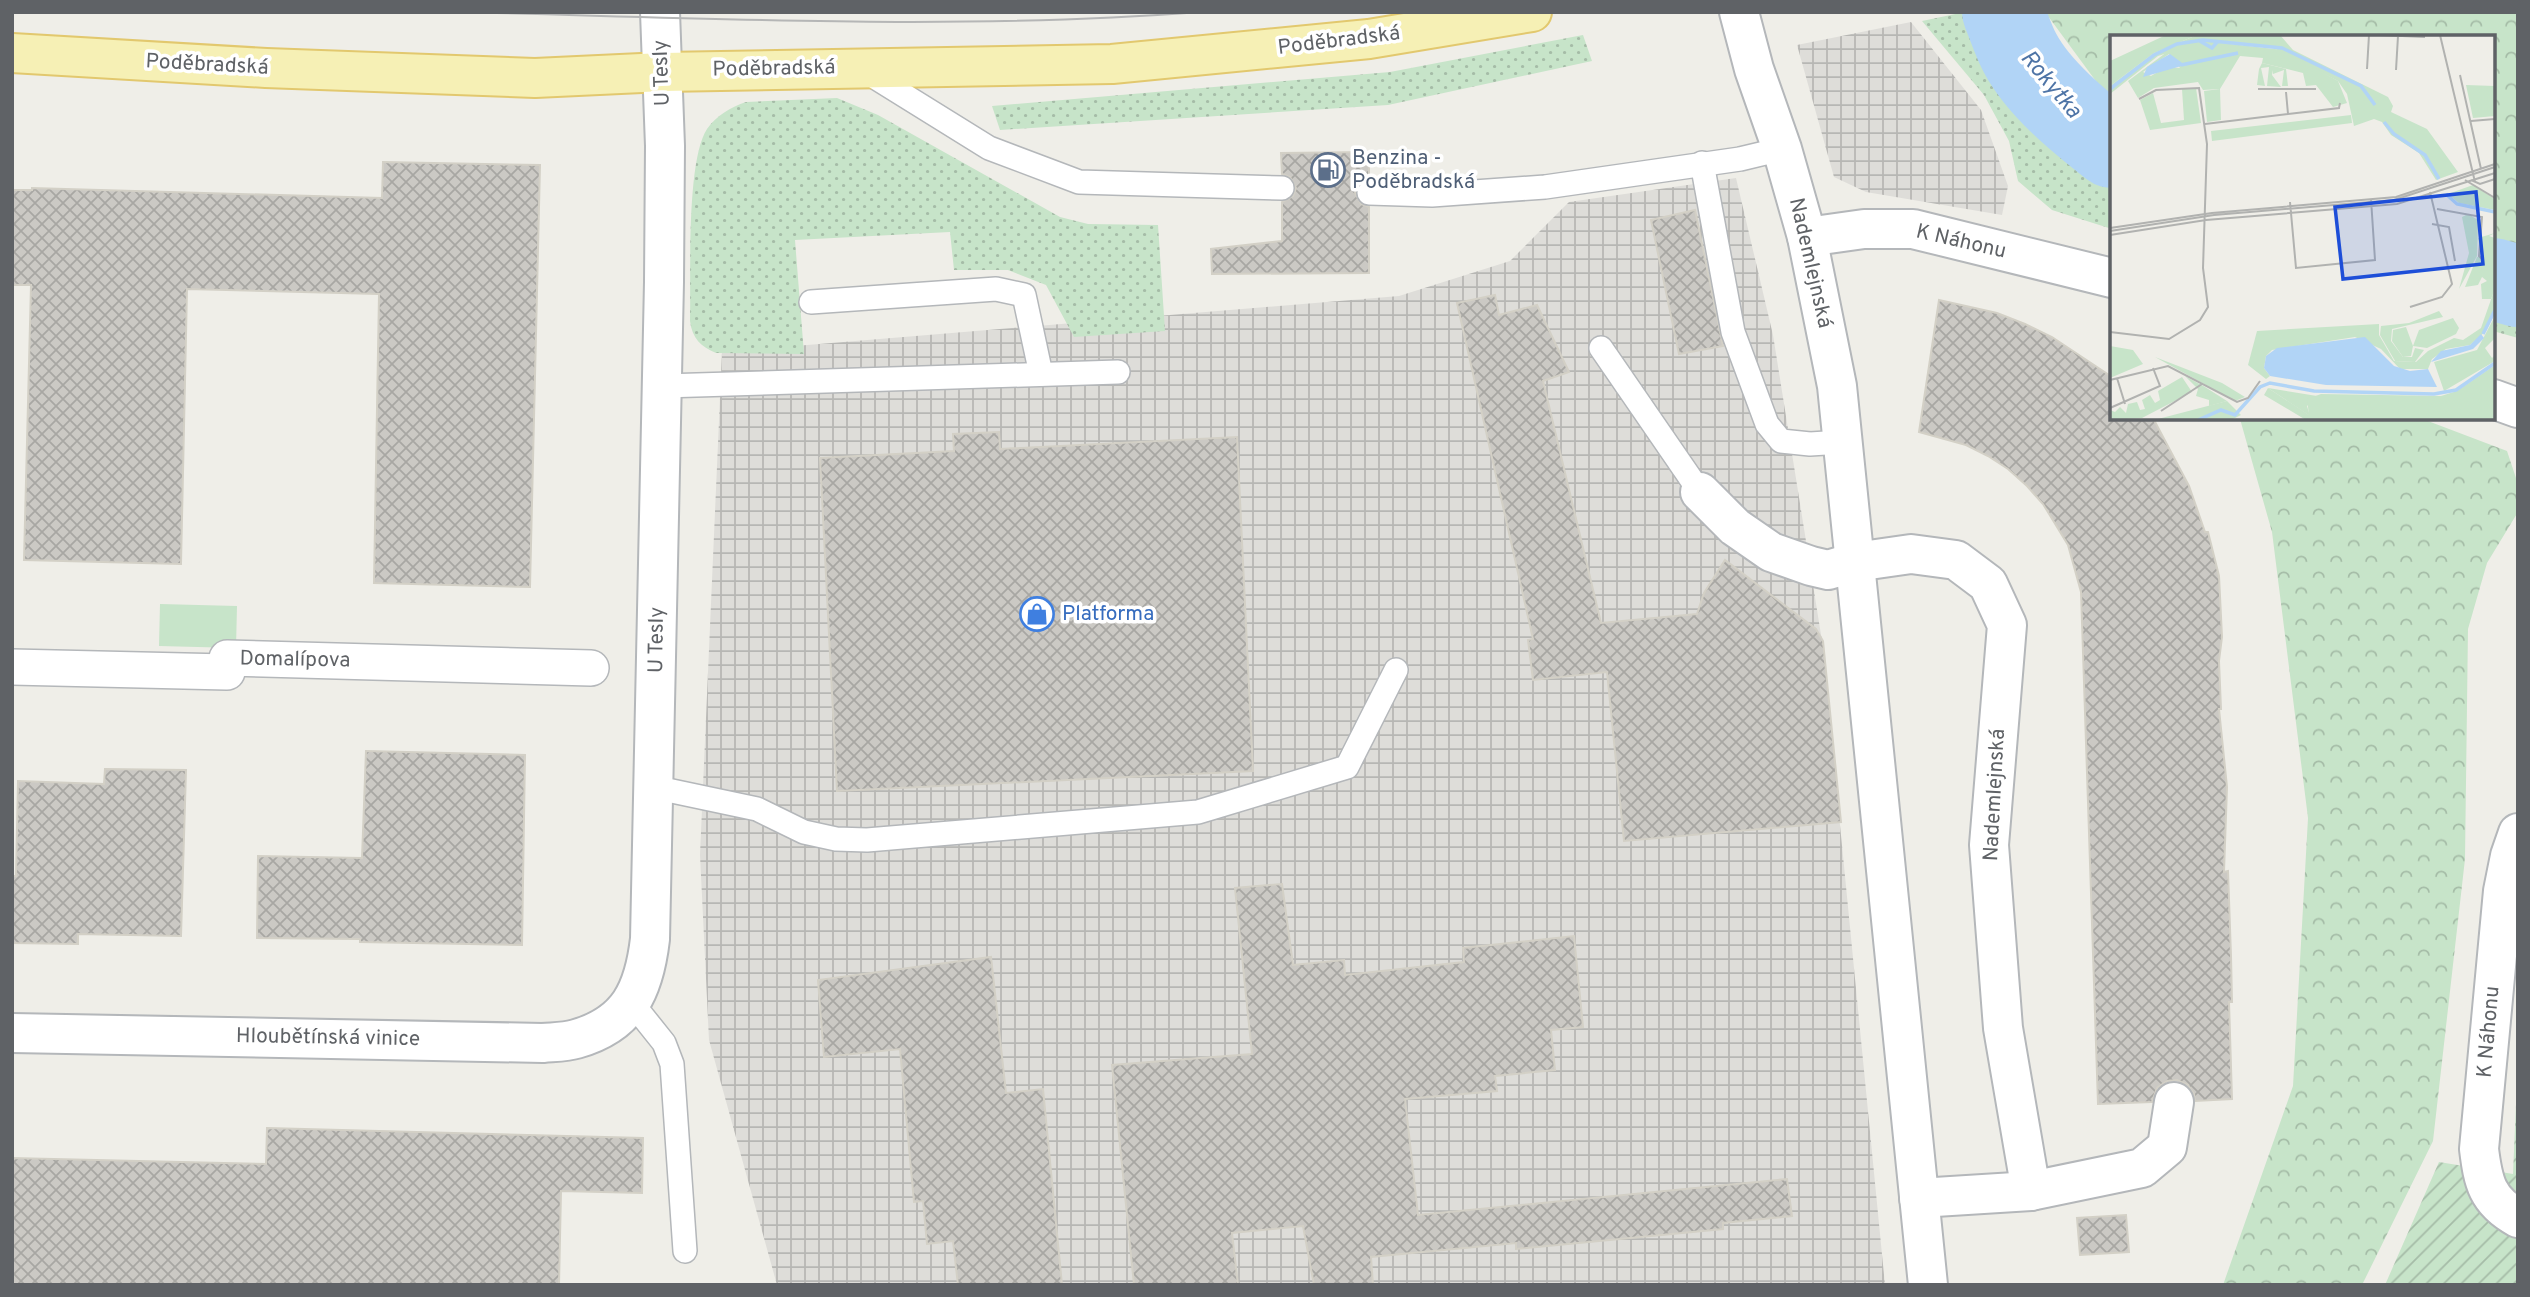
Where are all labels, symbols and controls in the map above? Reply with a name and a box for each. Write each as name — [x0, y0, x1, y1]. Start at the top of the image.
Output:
street label: Poděbradská — [1276, 20, 1402, 62]
inset map — [2110, 35, 2495, 420]
street label: U Tesly — [647, 39, 677, 107]
water label: Rokytka — [2013, 45, 2087, 125]
street label: Poděbradská — [145, 48, 269, 82]
street label: Poděbradská — [712, 54, 836, 84]
place label: Benzina - Poděbradská — [1352, 145, 1475, 196]
fuel station icon: Benzina - Poděbradská — [1309, 151, 1347, 189]
street label: Nademlejnská — [1782, 195, 1838, 331]
street label: K Náhonu — [1913, 218, 2009, 266]
shop icon: Platforma — [1018, 595, 1056, 633]
place label: Platforma — [1062, 601, 1154, 628]
street label: U Tesly — [643, 607, 671, 673]
street label: Domalípova — [239, 646, 351, 674]
street label: Nademlejnská — [1978, 728, 2012, 862]
street label: K Náhonu — [2472, 985, 2506, 1079]
street label: Hloubětínská vinice — [236, 1023, 420, 1053]

